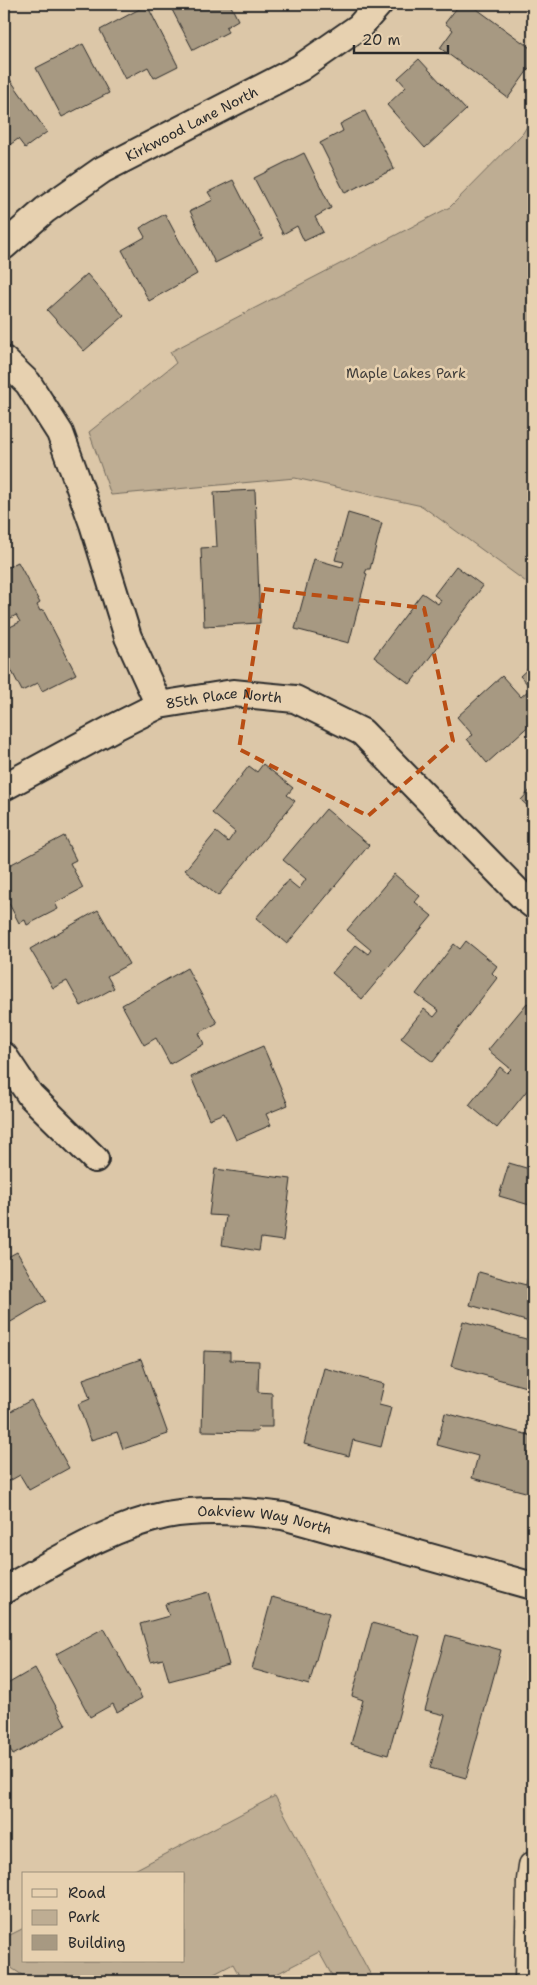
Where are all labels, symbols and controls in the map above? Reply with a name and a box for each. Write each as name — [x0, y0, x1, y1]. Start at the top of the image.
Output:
scale bar — [354, 22, 448, 54]
text: 20 m — [362, 30, 401, 50]
street label: Kirkwood Lane North — [122, 82, 261, 165]
park label: Maple Lakes Park — [346, 364, 466, 382]
street label: 85th Place North — [164, 684, 283, 713]
street label: Oakview Way North — [197, 1502, 334, 1538]
legend — [22, 1872, 185, 1962]
text: Road — [68, 1883, 106, 1903]
text: Park — [68, 1907, 100, 1927]
text: Building — [68, 1933, 125, 1953]

